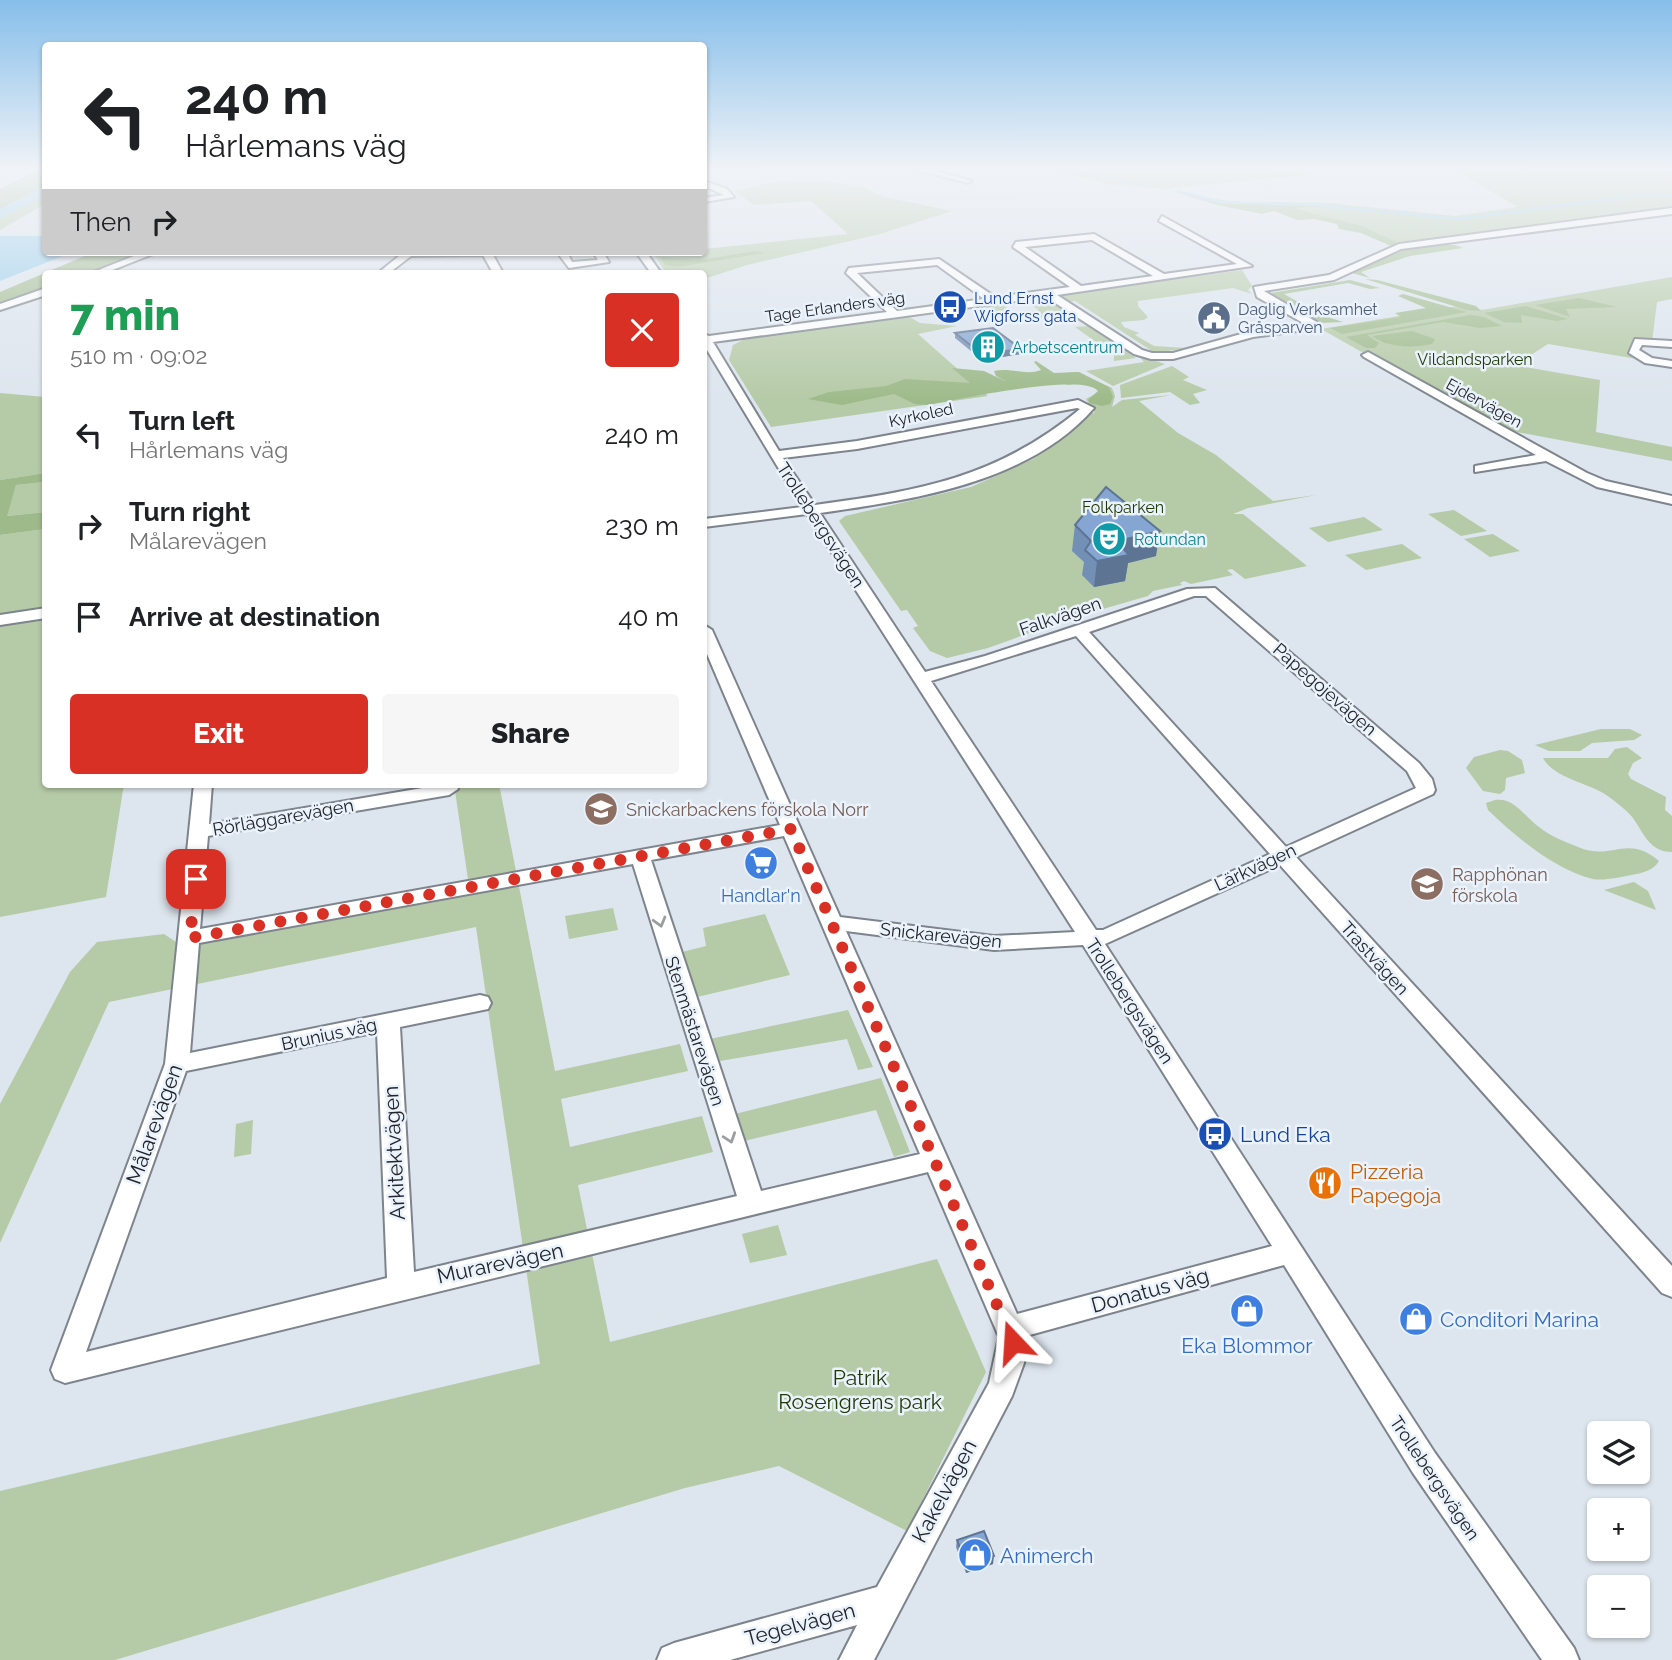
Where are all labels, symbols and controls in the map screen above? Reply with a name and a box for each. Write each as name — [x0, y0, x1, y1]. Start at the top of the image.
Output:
text: 240 m — [185, 68, 328, 125]
icon: left — [70, 70, 161, 161]
text: Hårlemans väg — [185, 127, 407, 164]
icon: right — [145, 203, 183, 241]
text: Then — [70, 207, 131, 237]
street label: Tage Erlanders väg — [764, 288, 906, 326]
bus stop icon: Lund Ernst Wigforss gata — [931, 288, 969, 326]
place label: Lund Ernst Wigforss gata — [974, 289, 1076, 326]
text: 7 min — [70, 291, 180, 340]
button: close — [605, 293, 679, 367]
public building icon: Daglig Verksamhet Gråsparven — [1195, 299, 1233, 337]
place label: Daglig Verksamhet Gråsparven — [1238, 300, 1378, 337]
building icon: Arbetscentrum — [969, 328, 1007, 366]
place label: Arbetscentrum — [1012, 338, 1123, 357]
text: 510 m · 09:02 — [70, 342, 207, 369]
park label: Vildandsparken — [1417, 350, 1533, 369]
street label: Ejdervägen — [1443, 374, 1525, 432]
street label: Kyrkoled — [887, 399, 955, 431]
text: Turn left — [129, 406, 235, 436]
icon: left — [70, 416, 108, 454]
text: 240 m — [605, 420, 679, 450]
text: Hårlemans väg — [129, 436, 288, 463]
street label: Trollebergsvägen — [773, 458, 869, 592]
text: Turn right — [129, 497, 250, 527]
park label: Folkparken — [1082, 498, 1164, 517]
icon: right — [70, 507, 108, 545]
text: 230 m — [605, 511, 679, 541]
theatre icon: Rotundan — [1090, 520, 1128, 558]
text: Målarevägen — [129, 527, 267, 554]
place label: Rotundan — [1134, 530, 1206, 549]
street label: Falkvägen — [1016, 592, 1104, 640]
icon: arrive — [70, 598, 108, 636]
text: Arrive at destination — [129, 602, 380, 632]
text: 40 m — [618, 602, 679, 632]
street label: Papegojevägen — [1269, 638, 1381, 740]
button: Exit — [70, 694, 368, 774]
button: Share — [382, 694, 679, 774]
school or university icon: Snickarbackens förskola Norr — [582, 790, 620, 828]
street label: Rörläggarevägen — [211, 794, 355, 840]
place label: Snickarbackens förskola Norr — [626, 799, 869, 820]
street label: Lärkvägen — [1211, 839, 1299, 895]
supermarket icon: Handlar'n — [742, 844, 780, 882]
pin — [166, 849, 226, 909]
icon: arrive — [177, 860, 215, 898]
place label: Rapphönan förskola — [1452, 864, 1548, 906]
school or university icon: Rapphönan förskola — [1408, 865, 1446, 903]
place label: Handlar'n — [721, 885, 801, 906]
one-way arrow — [652, 915, 667, 927]
street label: Trastvägen — [1337, 917, 1413, 999]
street label: Snickarevägen — [879, 918, 1003, 952]
street label: Trollebergsvägen — [1082, 934, 1178, 1068]
street label: Stenmästarevägen — [661, 953, 729, 1109]
street label: Brunius väg — [279, 1014, 379, 1054]
street label: Målarevägen — [121, 1061, 187, 1187]
street label: Arkitektvägen — [378, 1085, 410, 1221]
bus stop icon: Lund Eka — [1196, 1115, 1234, 1153]
place label: Lund Eka — [1240, 1122, 1331, 1147]
one-way arrow — [722, 1132, 736, 1144]
place label: Pizzeria Papegoja — [1350, 1159, 1441, 1208]
restaurant icon: Pizzeria Papegoja — [1306, 1164, 1344, 1202]
street label: Murarevägen — [434, 1237, 566, 1289]
street label: Donatus väg — [1088, 1262, 1212, 1318]
shop icon: Eka Blommor — [1228, 1292, 1266, 1330]
shop icon: Conditori Marina — [1397, 1300, 1435, 1338]
position arrow — [976, 1305, 1050, 1379]
place label: Conditori Marina — [1440, 1307, 1599, 1332]
place label: Eka Blommor — [1181, 1333, 1313, 1358]
park label: Patrik Rosengrens park — [778, 1365, 942, 1414]
street label: Trollebergsvägen — [1386, 1412, 1484, 1544]
map controls — [1587, 1421, 1650, 1638]
button: layers — [1587, 1421, 1650, 1484]
street label: Kakelvägen — [906, 1435, 982, 1547]
button: + — [1587, 1498, 1650, 1561]
shop icon: Animerch — [956, 1536, 994, 1574]
place label: Animerch — [1000, 1543, 1093, 1568]
button: − — [1587, 1575, 1650, 1638]
street label: Tegelvägen — [742, 1597, 858, 1651]

